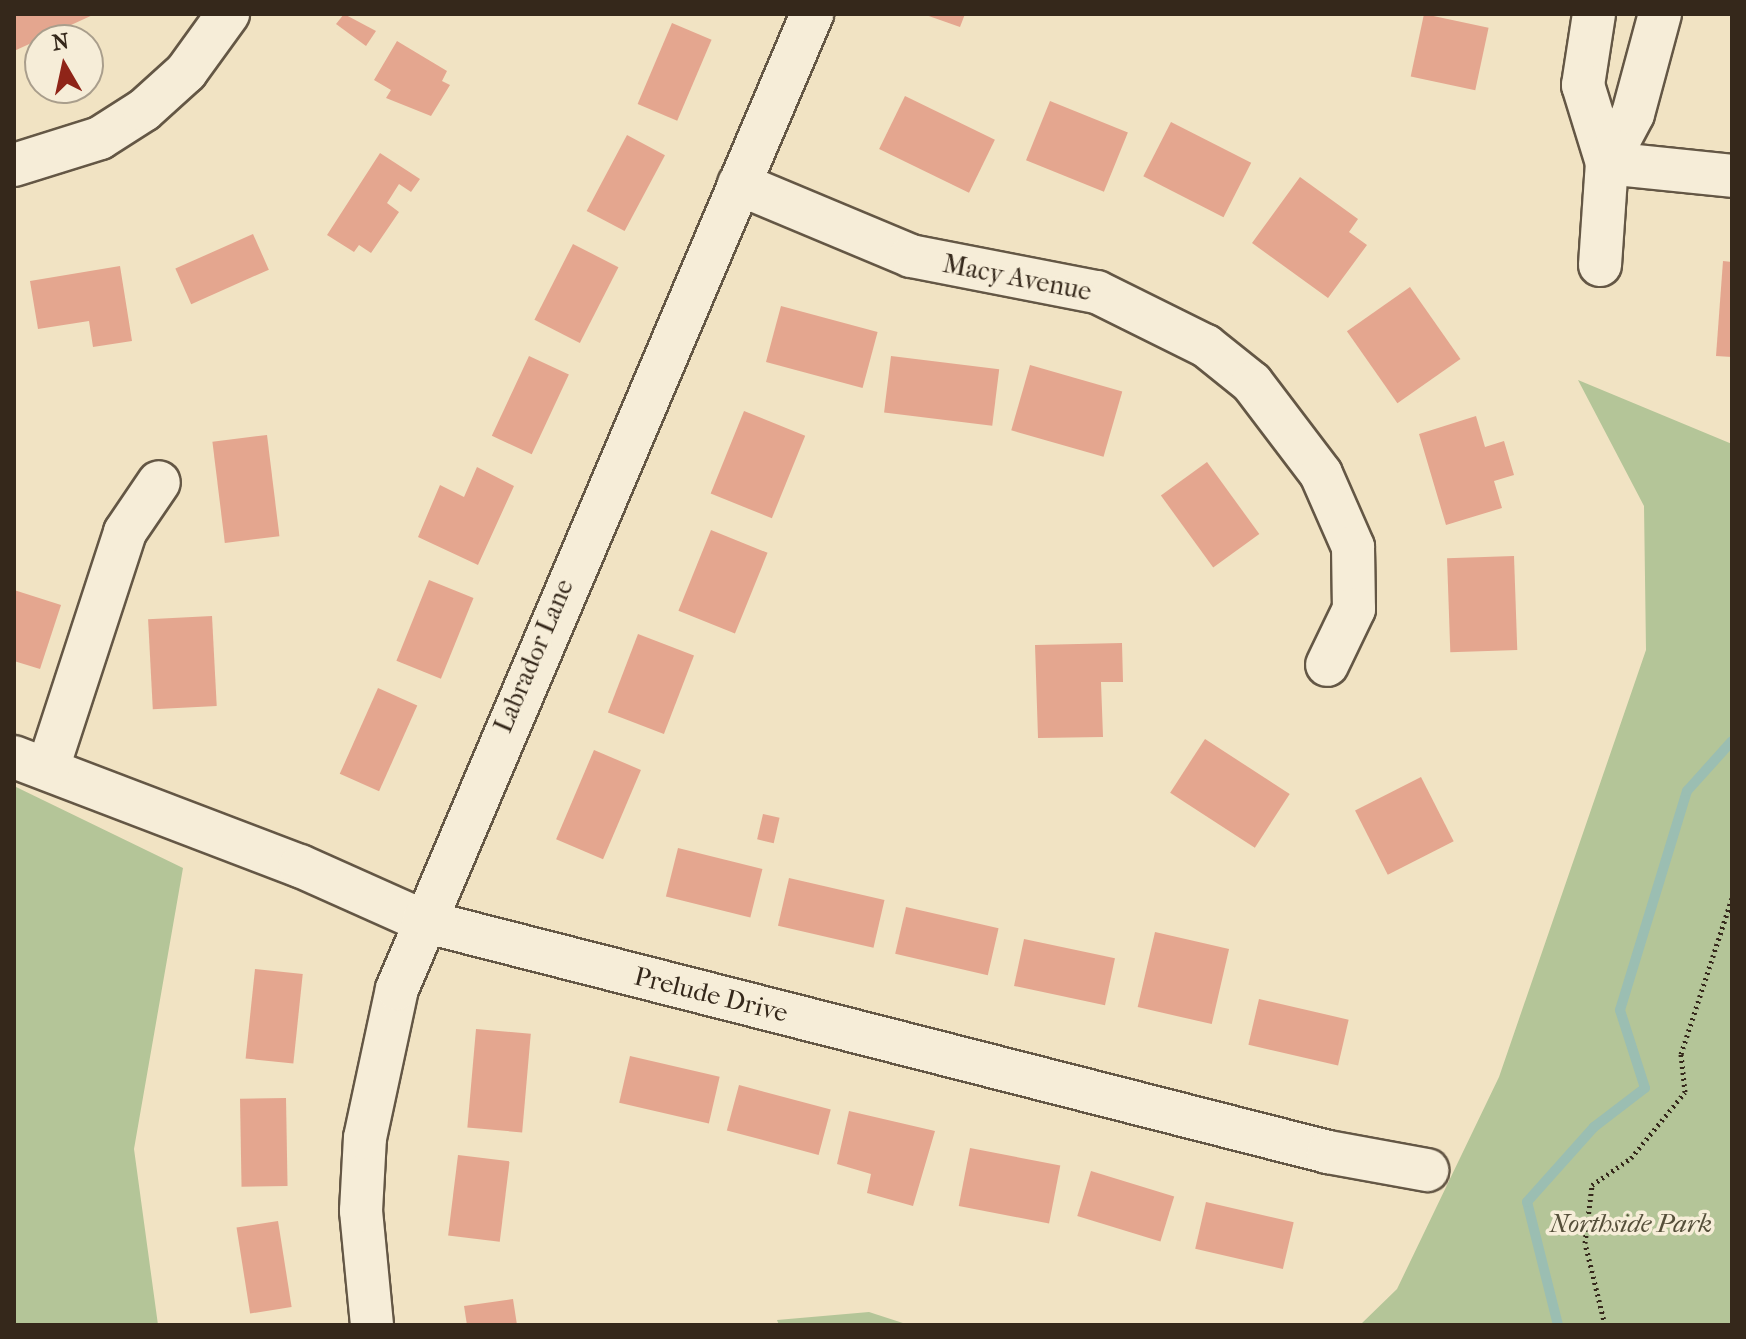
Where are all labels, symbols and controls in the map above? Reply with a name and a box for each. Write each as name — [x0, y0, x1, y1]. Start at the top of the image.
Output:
north arrow — [24, 24, 104, 104]
text: N — [50, 28, 71, 56]
street label: Macy Avenue — [940, 248, 1094, 308]
street label: Labrador Lane — [488, 575, 580, 737]
street label: Prelude Drive — [631, 961, 791, 1029]
park label: Northside Park — [1550, 1208, 1712, 1240]

